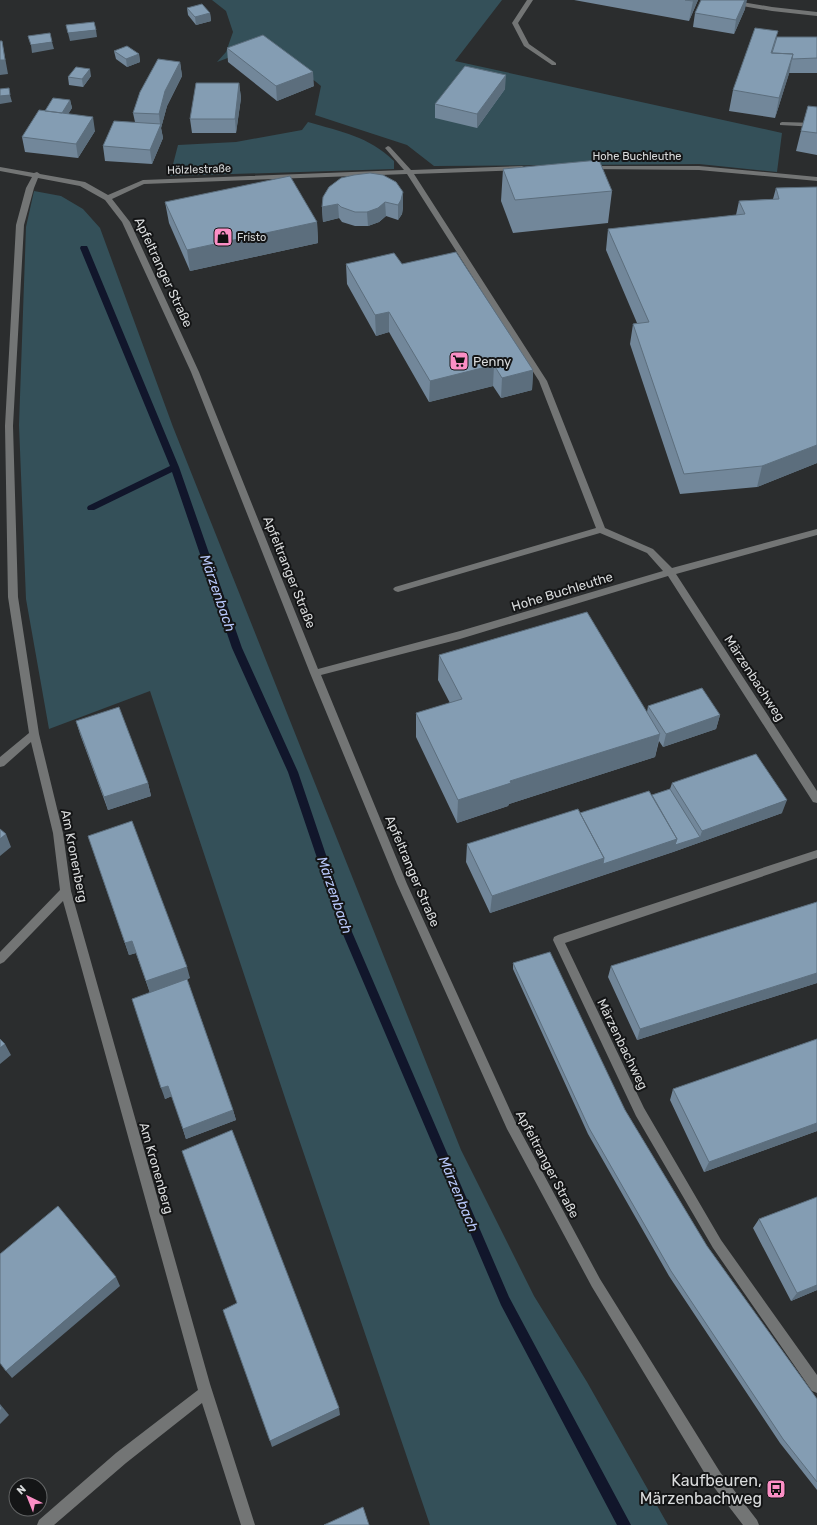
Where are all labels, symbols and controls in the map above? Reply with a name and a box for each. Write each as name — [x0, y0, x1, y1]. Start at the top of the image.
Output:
street label: Hohe Buchleuthe — [592, 150, 682, 163]
street label: Hölzlestraße — [167, 162, 231, 177]
street label: Apfeltranger Straße — [131, 215, 196, 330]
shop icon: Fristo — [212, 226, 234, 248]
place label: Fristo — [237, 231, 266, 244]
supermarket icon: Penny — [448, 350, 470, 372]
place label: Penny — [473, 354, 511, 369]
street label: Apfeltranger Straße — [259, 514, 319, 631]
water label: Märzenbach — [196, 552, 239, 634]
street label: Hohe Buchleuthe — [510, 569, 615, 614]
street label: Märzenbachweg — [720, 633, 788, 725]
street label: Am Kronenberg — [57, 808, 91, 904]
street label: Apfeltranger Straße — [381, 813, 443, 930]
water label: Märzenbach — [313, 854, 356, 936]
street label: Märzenbachweg — [593, 996, 651, 1093]
street label: Apfeltranger Straße — [512, 1108, 582, 1221]
street label: Am Kronenberg — [135, 1121, 177, 1216]
water label: Märzenbach — [435, 1154, 482, 1235]
place label: Kaufbeuren, Märzenbachweg — [640, 1471, 762, 1508]
north arrow — [8, 1477, 48, 1517]
bus stop icon: Kaufbeuren, Märzenbachweg — [765, 1478, 787, 1500]
text: N — [14, 1483, 29, 1498]

